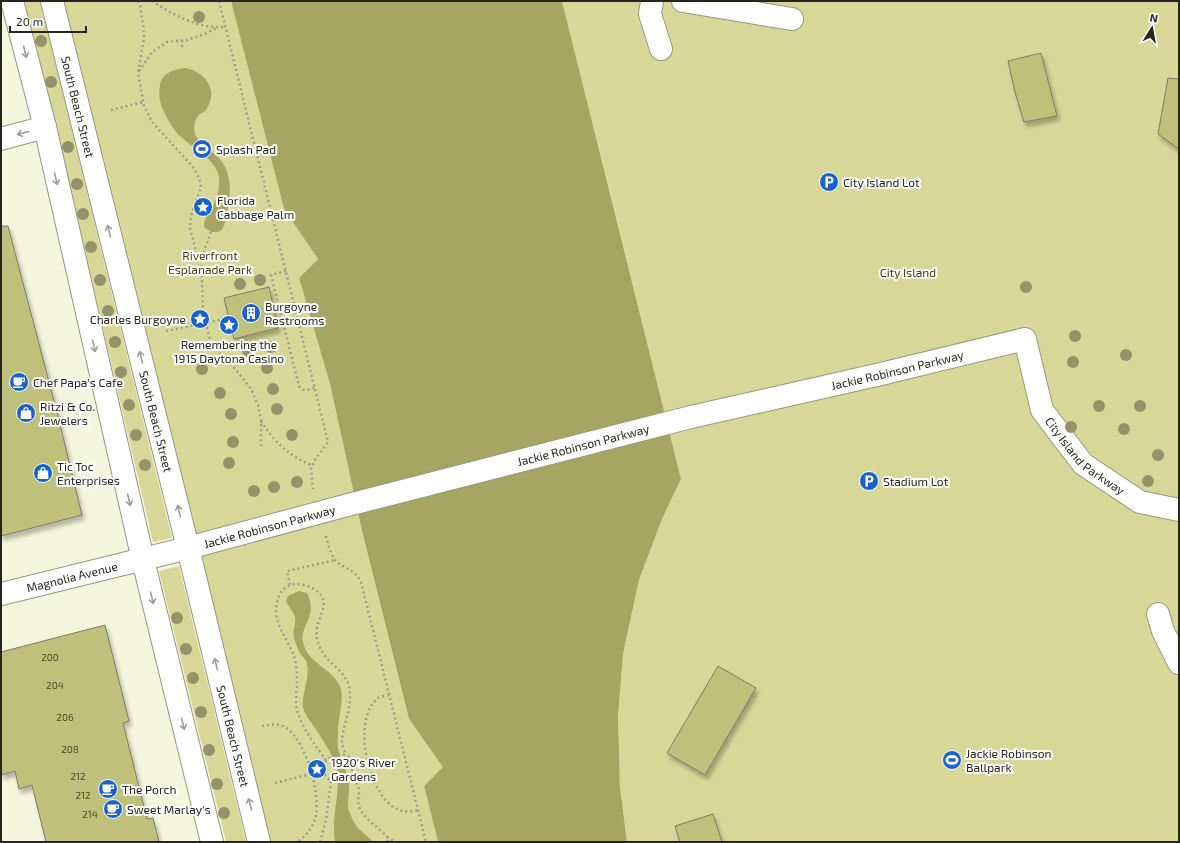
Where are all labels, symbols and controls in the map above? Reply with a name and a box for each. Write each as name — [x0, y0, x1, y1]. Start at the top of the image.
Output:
scale bar — [10, 8, 86, 34]
north arrow — [1132, 8, 1172, 48]
text: N — [1149, 11, 1159, 25]
text: 20 m — [16, 14, 43, 28]
one-way arrow — [22, 46, 30, 59]
street label: South Beach Street — [59, 55, 98, 159]
one-way arrow — [17, 130, 30, 137]
sports icon: Splash Pad — [191, 138, 213, 160]
place label: Splash Pad — [216, 142, 276, 156]
parking icon: City Island Lot — [818, 171, 840, 193]
one-way arrow — [53, 172, 61, 185]
place label: City Island Lot — [843, 175, 920, 189]
place label: Florida Cabbage Palm — [217, 193, 294, 221]
place icon: Florida Cabbage Palm — [192, 196, 214, 218]
one-way arrow — [105, 225, 113, 238]
park label: Riverfront Esplanade Park — [168, 248, 252, 276]
park label: City Island — [880, 265, 936, 279]
place label: Burgoyne Restrooms — [265, 299, 324, 327]
building icon: Burgoyne Restrooms — [240, 302, 262, 324]
place icon: Charles Burgoyne — [189, 308, 211, 330]
place label: Charles Burgoyne — [90, 312, 186, 326]
place icon: Remembering the 1915 Daytona Casino — [218, 314, 240, 336]
place label: Remembering the 1915 Daytona Casino — [174, 337, 284, 365]
one-way arrow — [91, 339, 99, 352]
street label: Jackie Robinson Parkway — [830, 347, 966, 392]
one-way arrow — [136, 351, 144, 364]
street label: South Beach Street — [137, 369, 176, 474]
cafe icon: Chef Papa's Cafe — [8, 371, 30, 393]
place label: Chef Papa's Cafe — [33, 375, 123, 389]
place label: Ritzi & Co. Jewelers — [40, 399, 95, 427]
shop icon: Ritzi & Co. Jewelers — [15, 402, 37, 424]
street label: City Island Parkway — [1043, 414, 1128, 497]
street label: Jackie Robinson Parkway — [516, 421, 651, 468]
place label: Tic Toc Enterprises — [57, 459, 120, 487]
shop icon: Tic Toc Enterprises — [32, 462, 54, 484]
parking icon: Stadium Lot — [858, 470, 880, 492]
place label: Stadium Lot — [883, 474, 949, 488]
one-way arrow — [126, 494, 134, 507]
street label: Jackie Robinson Parkway — [202, 501, 338, 550]
one-way arrow — [174, 504, 182, 517]
street label: Magnolia Avenue — [25, 559, 119, 595]
one-way arrow — [149, 591, 157, 604]
house number: 200 — [41, 651, 59, 663]
one-way arrow — [212, 658, 220, 671]
house number: 204 — [46, 679, 64, 691]
street label: South Beach Street — [214, 684, 253, 789]
house number: 206 — [56, 711, 74, 723]
one-way arrow — [180, 717, 188, 730]
house number: 208 — [61, 743, 79, 755]
place label: Jackie Robinson Ballpark — [966, 746, 1052, 774]
sports icon: Jackie Robinson Ballpark — [941, 749, 963, 771]
place label: 1920's River Gardens — [331, 755, 396, 783]
place icon: 1920's River Gardens — [306, 758, 328, 780]
house number: 212 — [70, 770, 86, 782]
cafe icon: The Porch — [97, 778, 119, 800]
place label: The Porch — [122, 782, 176, 796]
house number: 212 — [75, 789, 91, 801]
cafe icon: Sweet Marlay's — [102, 798, 124, 820]
one-way arrow — [246, 798, 253, 811]
place label: Sweet Marlay's — [127, 802, 211, 816]
house number: 214 — [82, 808, 98, 820]

